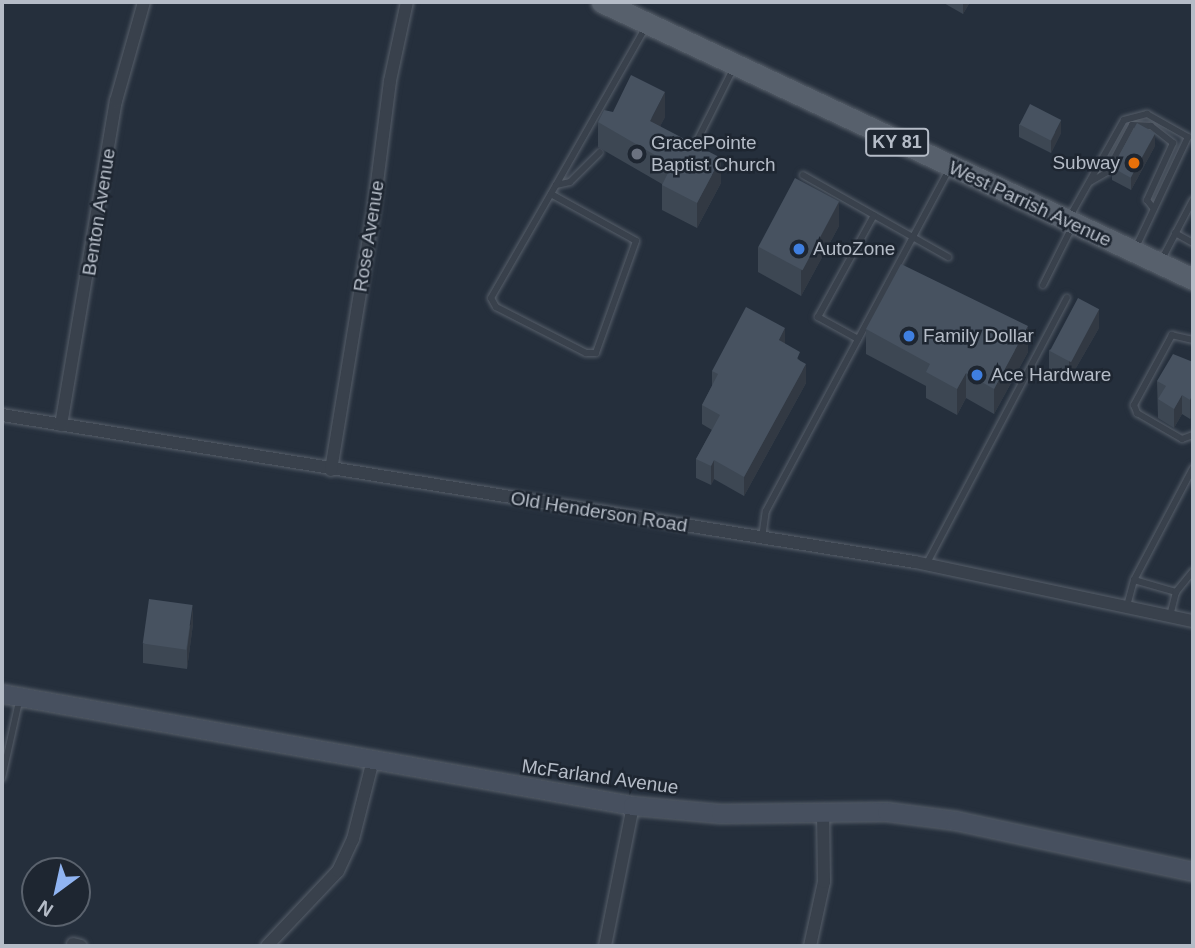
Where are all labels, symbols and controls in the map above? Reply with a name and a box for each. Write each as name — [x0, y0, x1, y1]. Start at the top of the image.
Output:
road number: KY 81 — [864, 127, 930, 156]
place label: GracePointe Baptist Church — [651, 132, 776, 176]
street label: Benton Avenue — [78, 146, 120, 278]
marker: GracePointe Baptist Church — [629, 146, 645, 162]
place label: Subway — [1052, 152, 1120, 174]
marker: Subway — [1126, 155, 1142, 171]
street label: West Parrish Avenue — [945, 156, 1115, 252]
street label: Rose Avenue — [349, 178, 389, 294]
place label: AutoZone — [813, 238, 895, 260]
marker: AutoZone — [791, 241, 807, 257]
place label: Family Dollar — [923, 325, 1034, 347]
marker: Family Dollar — [901, 328, 917, 344]
place label: Ace Hardware — [991, 364, 1111, 386]
marker: Ace Hardware — [969, 367, 985, 383]
street label: Old Henderson Road — [509, 487, 689, 537]
street label: McFarland Avenue — [520, 755, 680, 799]
north arrow — [21, 857, 91, 927]
text: N — [34, 896, 57, 921]

